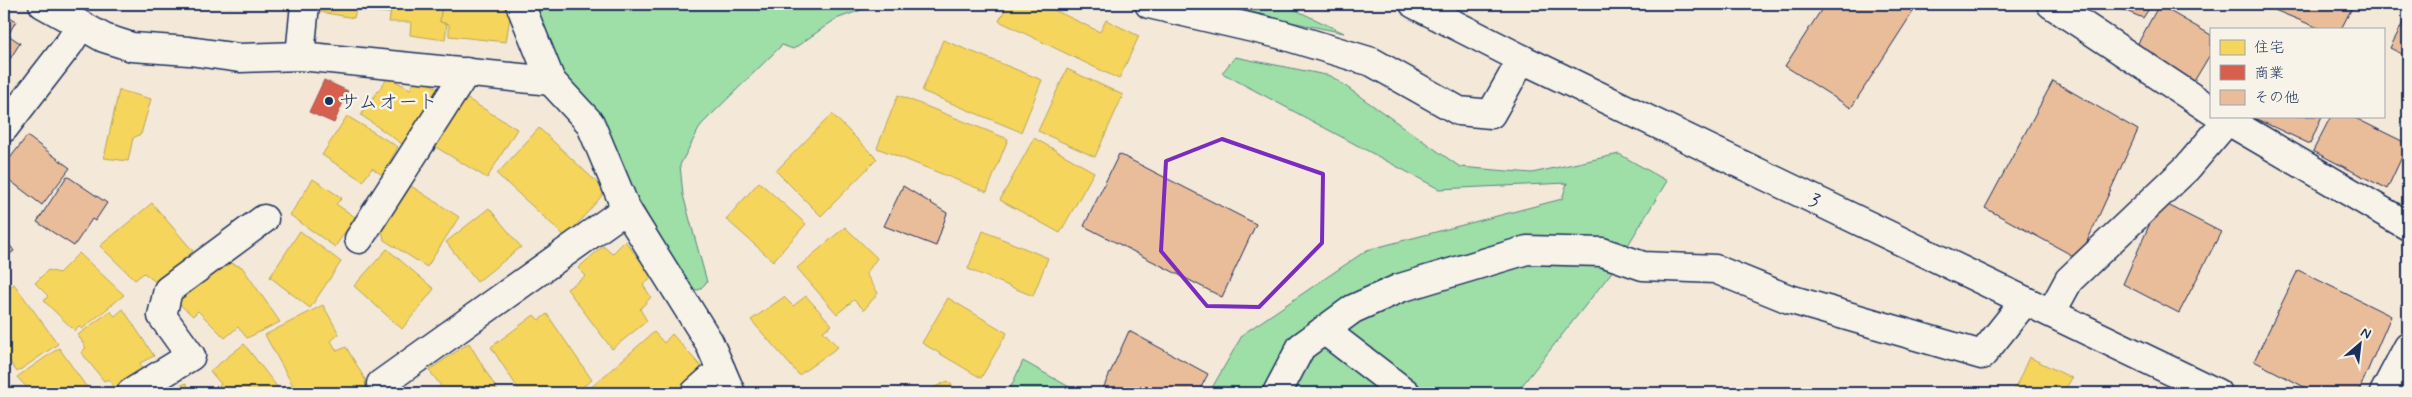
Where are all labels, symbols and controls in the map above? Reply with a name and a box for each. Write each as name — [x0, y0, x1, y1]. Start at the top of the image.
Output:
legend — [2210, 28, 2384, 118]
text: 住宅 — [2254, 38, 2284, 58]
text: 商業 — [2254, 64, 2284, 84]
text: その他 — [2254, 88, 2299, 108]
place label: サムオート — [339, 89, 438, 116]
marker: サムオート — [323, 95, 335, 107]
street label: 3 — [1804, 187, 1824, 215]
north arrow — [2334, 320, 2384, 370]
text: N — [2357, 323, 2374, 344]

